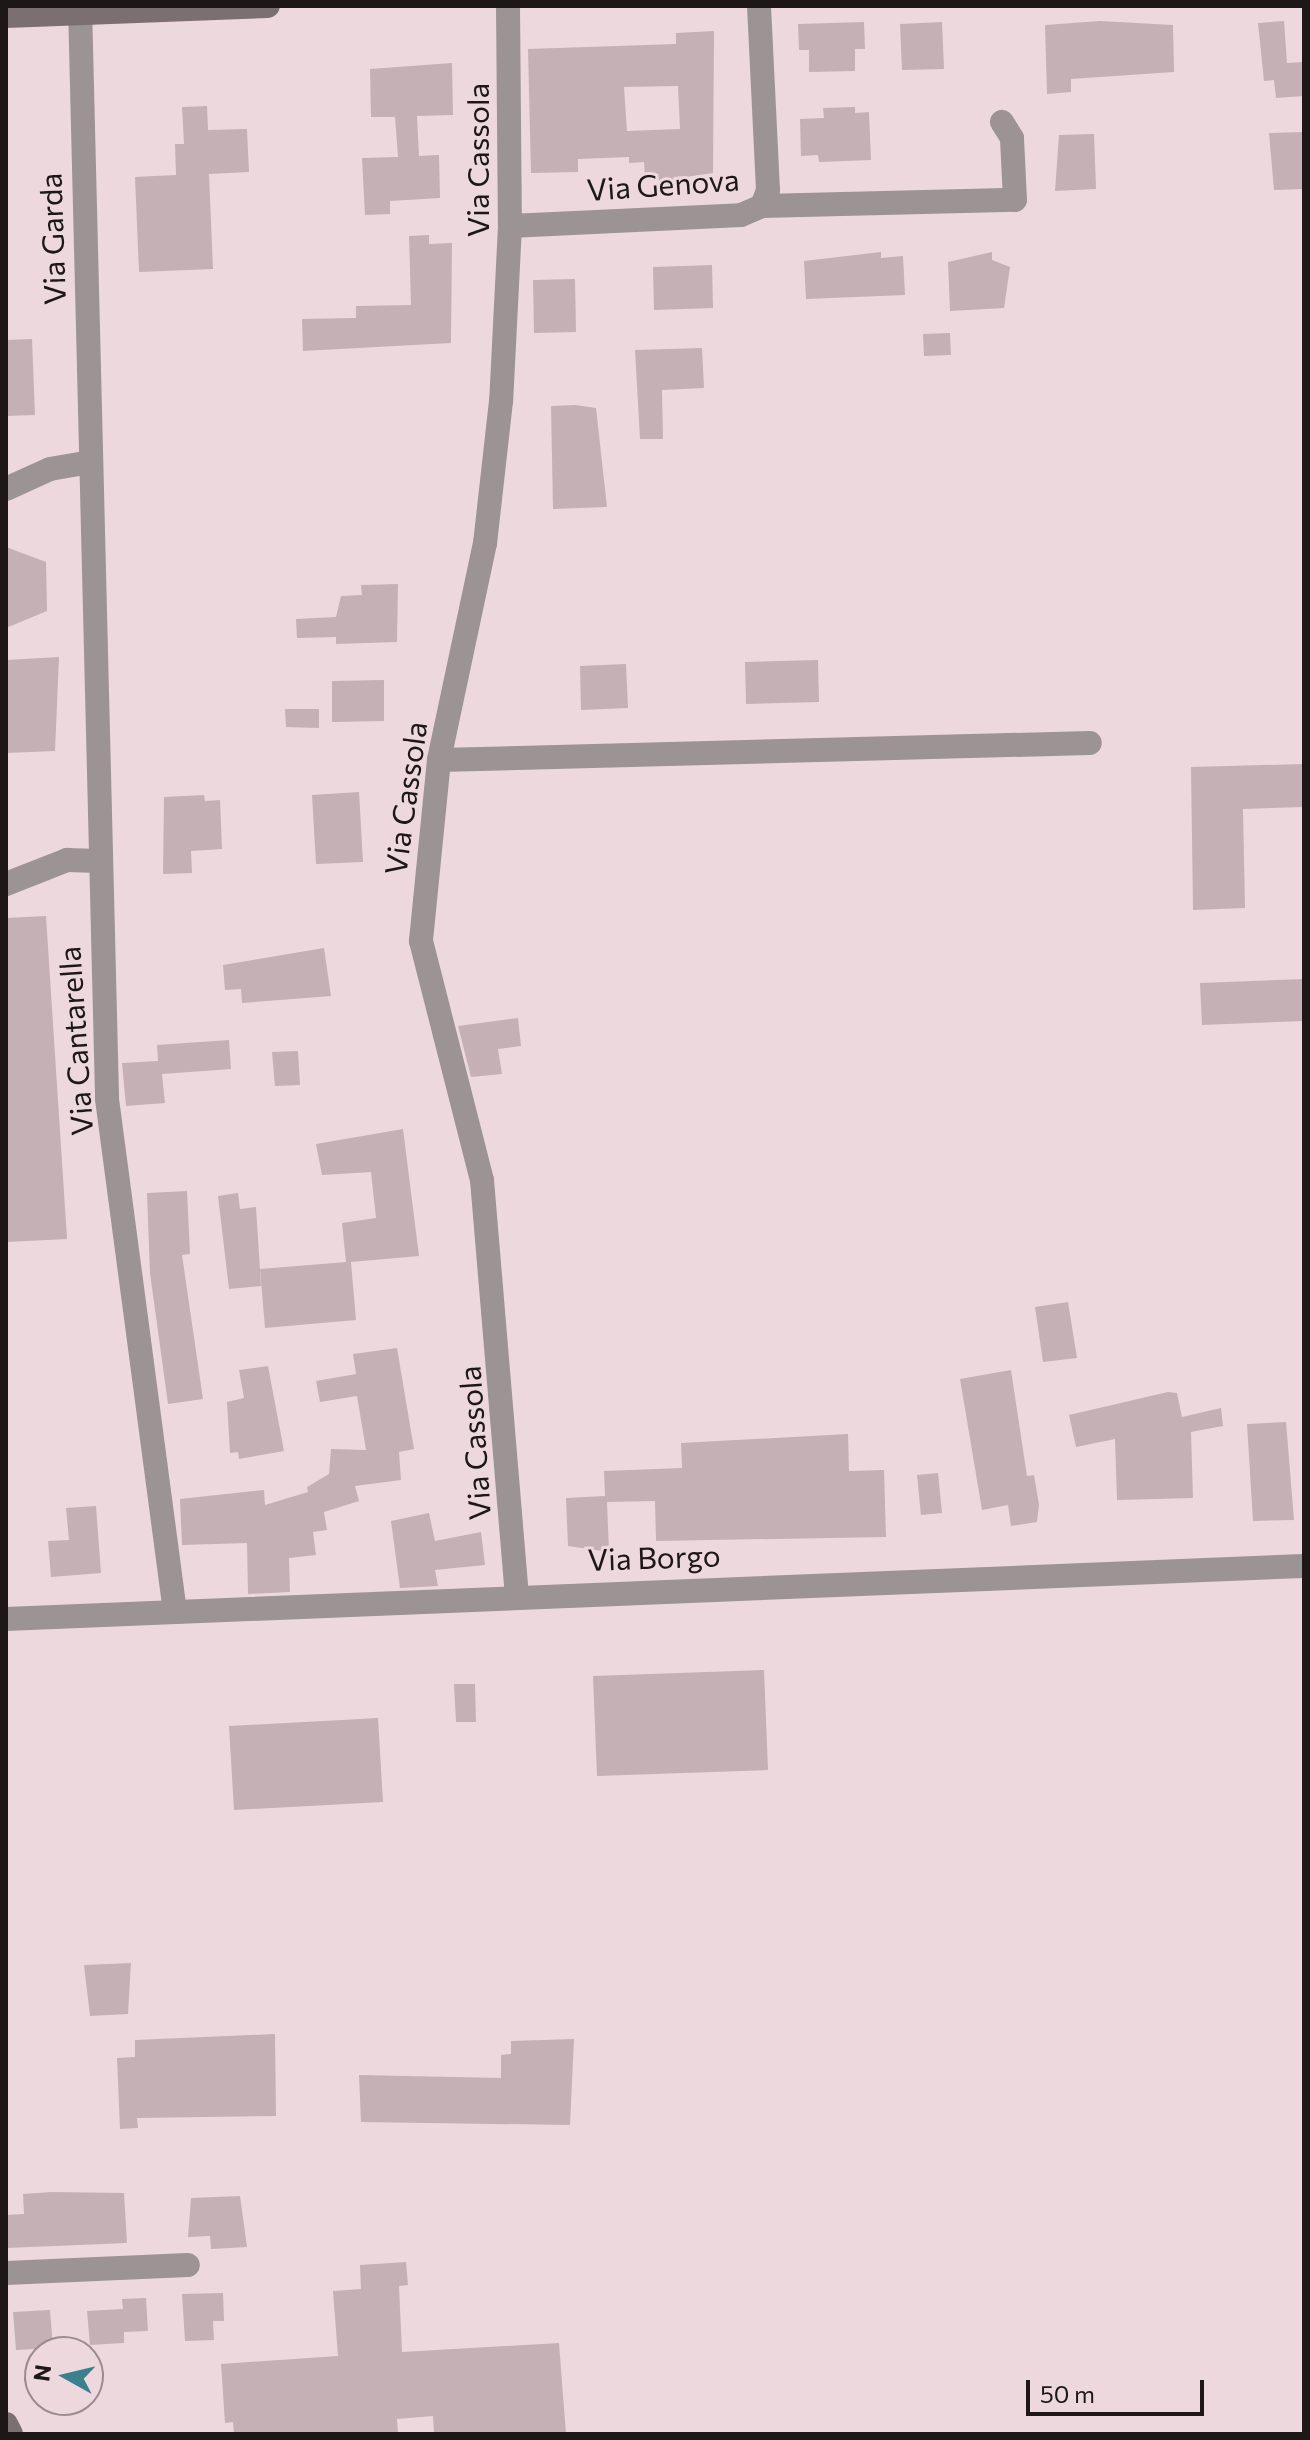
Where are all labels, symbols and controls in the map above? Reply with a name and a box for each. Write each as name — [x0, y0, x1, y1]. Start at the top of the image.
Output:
street label: Via Cassola — [459, 83, 495, 237]
street label: Via Genova — [585, 161, 741, 207]
street label: Via Garda — [32, 172, 72, 306]
street label: Via Cassola — [376, 719, 434, 877]
street label: Via Cantarella — [50, 945, 100, 1137]
street label: Via Cassola — [451, 1365, 497, 1521]
street label: Via Borgo — [587, 1537, 721, 1577]
north arrow — [24, 2336, 104, 2416]
text: N — [27, 2363, 56, 2383]
scale bar — [1030, 2364, 1208, 2414]
text: 50 m — [1040, 2379, 1095, 2408]

